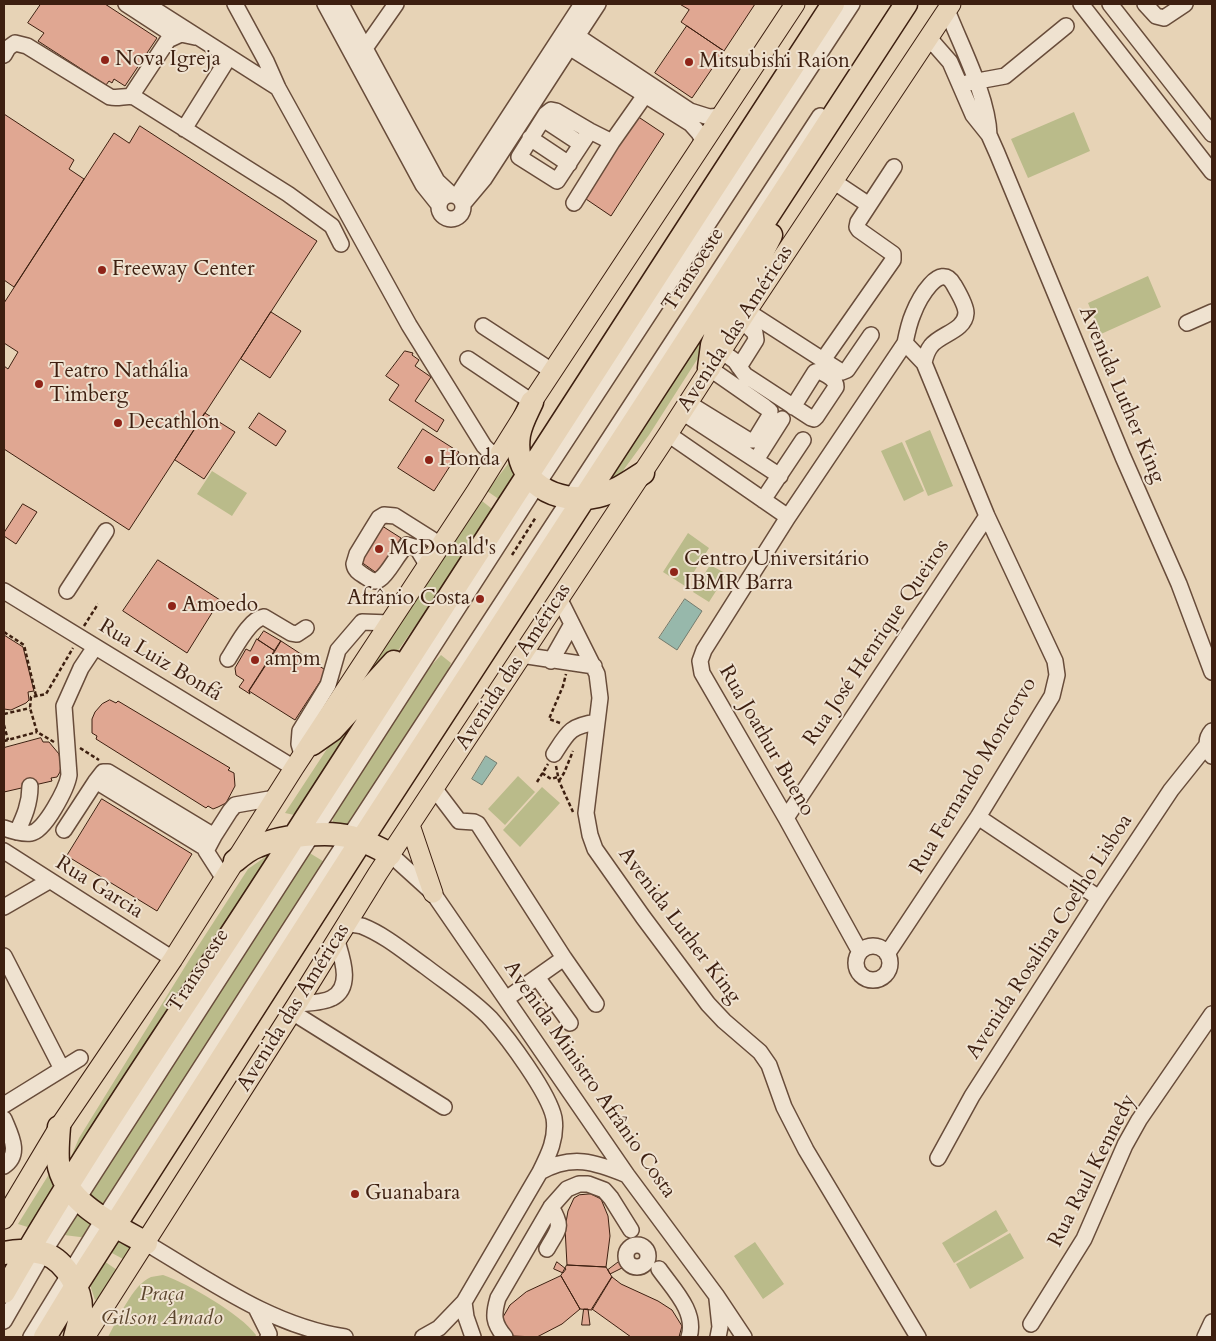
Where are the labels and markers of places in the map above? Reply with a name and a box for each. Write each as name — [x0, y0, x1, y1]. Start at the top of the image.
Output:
place label: Nova Igreja — [115, 47, 221, 73]
place label: Mitsubishi Raion — [699, 49, 850, 75]
marker: Nova Igreja — [99, 54, 111, 66]
marker: Mitsubishi Raion — [683, 56, 695, 68]
place label: Freeway Center — [112, 257, 255, 283]
marker: Freeway Center — [96, 264, 108, 276]
place label: Teatro Nathália Timberg — [49, 359, 189, 409]
marker: Teatro Nathália Timberg — [33, 378, 45, 390]
place label: Decathlon — [128, 410, 220, 436]
marker: Decathlon — [112, 417, 124, 429]
place label: Honda — [439, 447, 500, 473]
marker: Honda — [423, 454, 435, 466]
place label: McDonald's — [389, 536, 496, 562]
marker: McDonald's — [373, 543, 385, 555]
place label: Centro Universitário IBMR Barra — [684, 547, 869, 597]
marker: Centro Universitário IBMR Barra — [668, 566, 680, 578]
place label: Afrânio Costa — [347, 586, 470, 612]
place label: Amoedo — [182, 593, 258, 619]
marker: Afrânio Costa — [474, 593, 486, 605]
marker: Amoedo — [166, 600, 178, 612]
place label: ampm — [265, 647, 321, 673]
marker: ampm — [249, 654, 261, 666]
place label: Guanabara — [365, 1181, 460, 1207]
marker: Guanabara — [349, 1188, 361, 1200]

